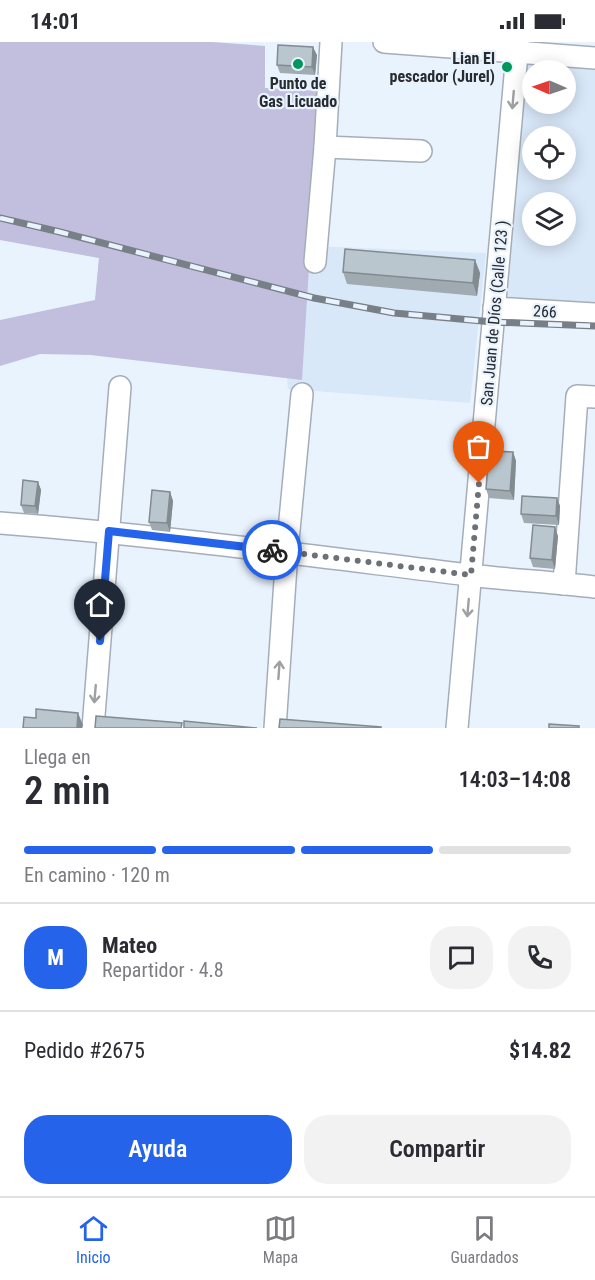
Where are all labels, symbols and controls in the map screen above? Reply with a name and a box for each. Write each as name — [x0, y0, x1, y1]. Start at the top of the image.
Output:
text: 14:01 — [30, 9, 81, 34]
place label: Lian El pescador (Jurel) — [389, 49, 495, 86]
marker: Punto de Gas Licuado — [291, 57, 305, 71]
marker: Lian El pescador (Jurel) — [500, 60, 514, 74]
north arrow — [522, 60, 576, 114]
map controls — [522, 60, 576, 246]
place label: Punto de Gas Licuado — [259, 74, 337, 111]
one-way arrow — [507, 90, 518, 110]
button: locate — [522, 126, 576, 180]
button: layers — [522, 192, 576, 246]
street label: San Juan de Díos (Calle 123 ) — [477, 220, 512, 406]
street label: 266 — [532, 301, 558, 322]
pin — [453, 421, 504, 483]
icon: bag — [462, 430, 495, 463]
courier — [242, 520, 302, 580]
icon: bike — [256, 534, 289, 567]
pin — [74, 579, 125, 641]
icon: home — [83, 588, 116, 621]
one-way arrow — [462, 598, 473, 618]
one-way arrow — [274, 660, 285, 680]
one-way arrow — [90, 684, 101, 704]
text: Llega en — [24, 745, 91, 769]
text: 14:03–14:08 — [459, 767, 571, 792]
text: 2 min — [24, 768, 110, 814]
text: En camino · 120 m — [24, 863, 170, 887]
button: chat — [430, 926, 493, 989]
button: phone — [508, 926, 571, 989]
text: Mateo — [102, 933, 157, 958]
text: M — [47, 945, 64, 970]
text: Repartidor · 4.8 — [102, 958, 224, 982]
text: Pedido #2675 — [24, 1038, 145, 1063]
text: $14.82 — [509, 1038, 571, 1063]
button: Ayuda — [24, 1115, 292, 1184]
button: Compartir — [304, 1115, 571, 1184]
tab: Inicio — [76, 1212, 111, 1267]
tab: Mapa — [263, 1212, 298, 1267]
tab: Guardados — [450, 1212, 519, 1267]

